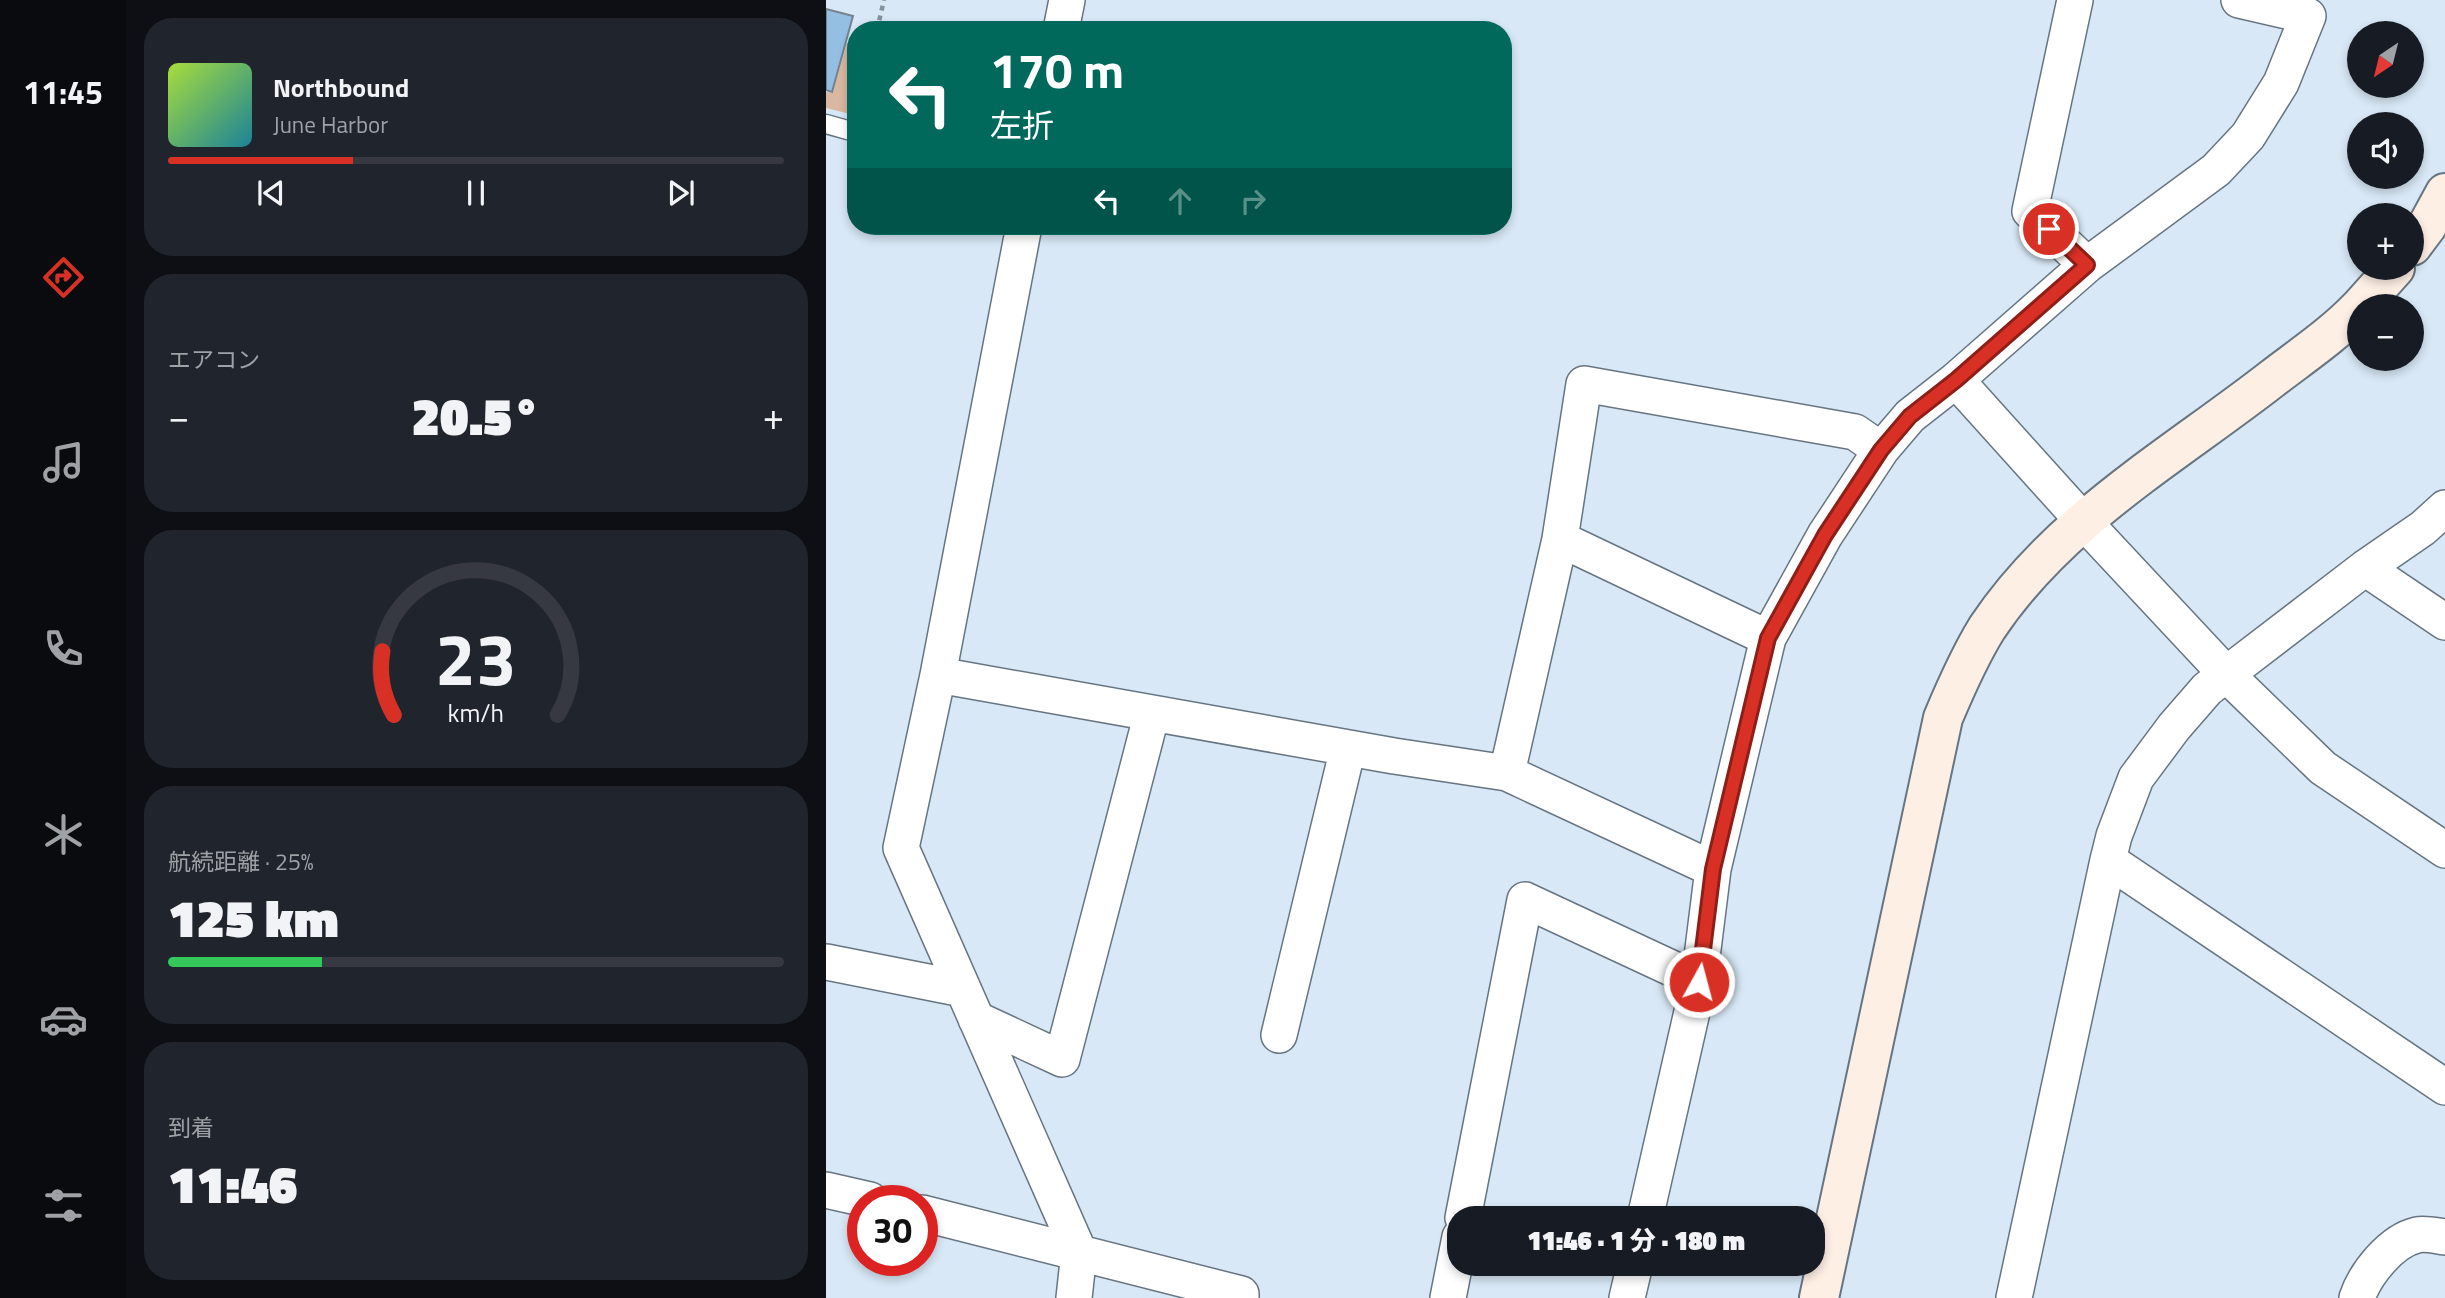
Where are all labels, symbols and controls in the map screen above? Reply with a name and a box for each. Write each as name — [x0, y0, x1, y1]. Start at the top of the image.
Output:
north arrow — [2347, 21, 2424, 98]
map controls — [2347, 21, 2424, 371]
text: 170 m — [990, 32, 1124, 107]
icon: left — [875, 49, 966, 140]
text: 11:45 — [23, 68, 103, 116]
text: Northbound — [273, 68, 409, 107]
text: 左折 — [990, 101, 1054, 149]
text: June Harbor — [273, 107, 388, 142]
button: sound — [2347, 112, 2424, 189]
icon: previous — [252, 174, 290, 212]
icon: pause — [457, 174, 495, 212]
icon: next — [662, 174, 700, 212]
icon: left — [1088, 182, 1126, 220]
icon: ahead — [1161, 182, 1199, 220]
icon: right — [1234, 182, 1272, 220]
pin — [2019, 199, 2079, 259]
button: + — [2347, 203, 2424, 280]
icon: arrive — [2030, 210, 2068, 248]
icon: directions — [39, 253, 88, 302]
button: − — [2347, 294, 2424, 371]
text: エアコン — [168, 342, 260, 377]
text: 20.5° — [411, 376, 541, 455]
text: − — [168, 387, 189, 445]
text: + — [763, 387, 784, 445]
icon: music — [39, 438, 88, 487]
text: 23 — [435, 603, 517, 713]
icon: phone — [39, 624, 88, 673]
text: km/h — [448, 694, 504, 732]
icon: climate — [39, 810, 88, 859]
text: 航続距離 · 25% — [168, 844, 314, 879]
text: 125 km — [168, 878, 339, 957]
position arrow — [1662, 945, 1736, 1019]
icon: car — [39, 995, 88, 1044]
text: 到着 — [168, 1110, 214, 1145]
text: 11:46 — [168, 1144, 297, 1223]
icon: filters — [39, 1181, 88, 1230]
speed limit sign: 30 — [847, 1185, 938, 1276]
text: 11:46 · 1 分 · 180 m — [1527, 1221, 1745, 1260]

